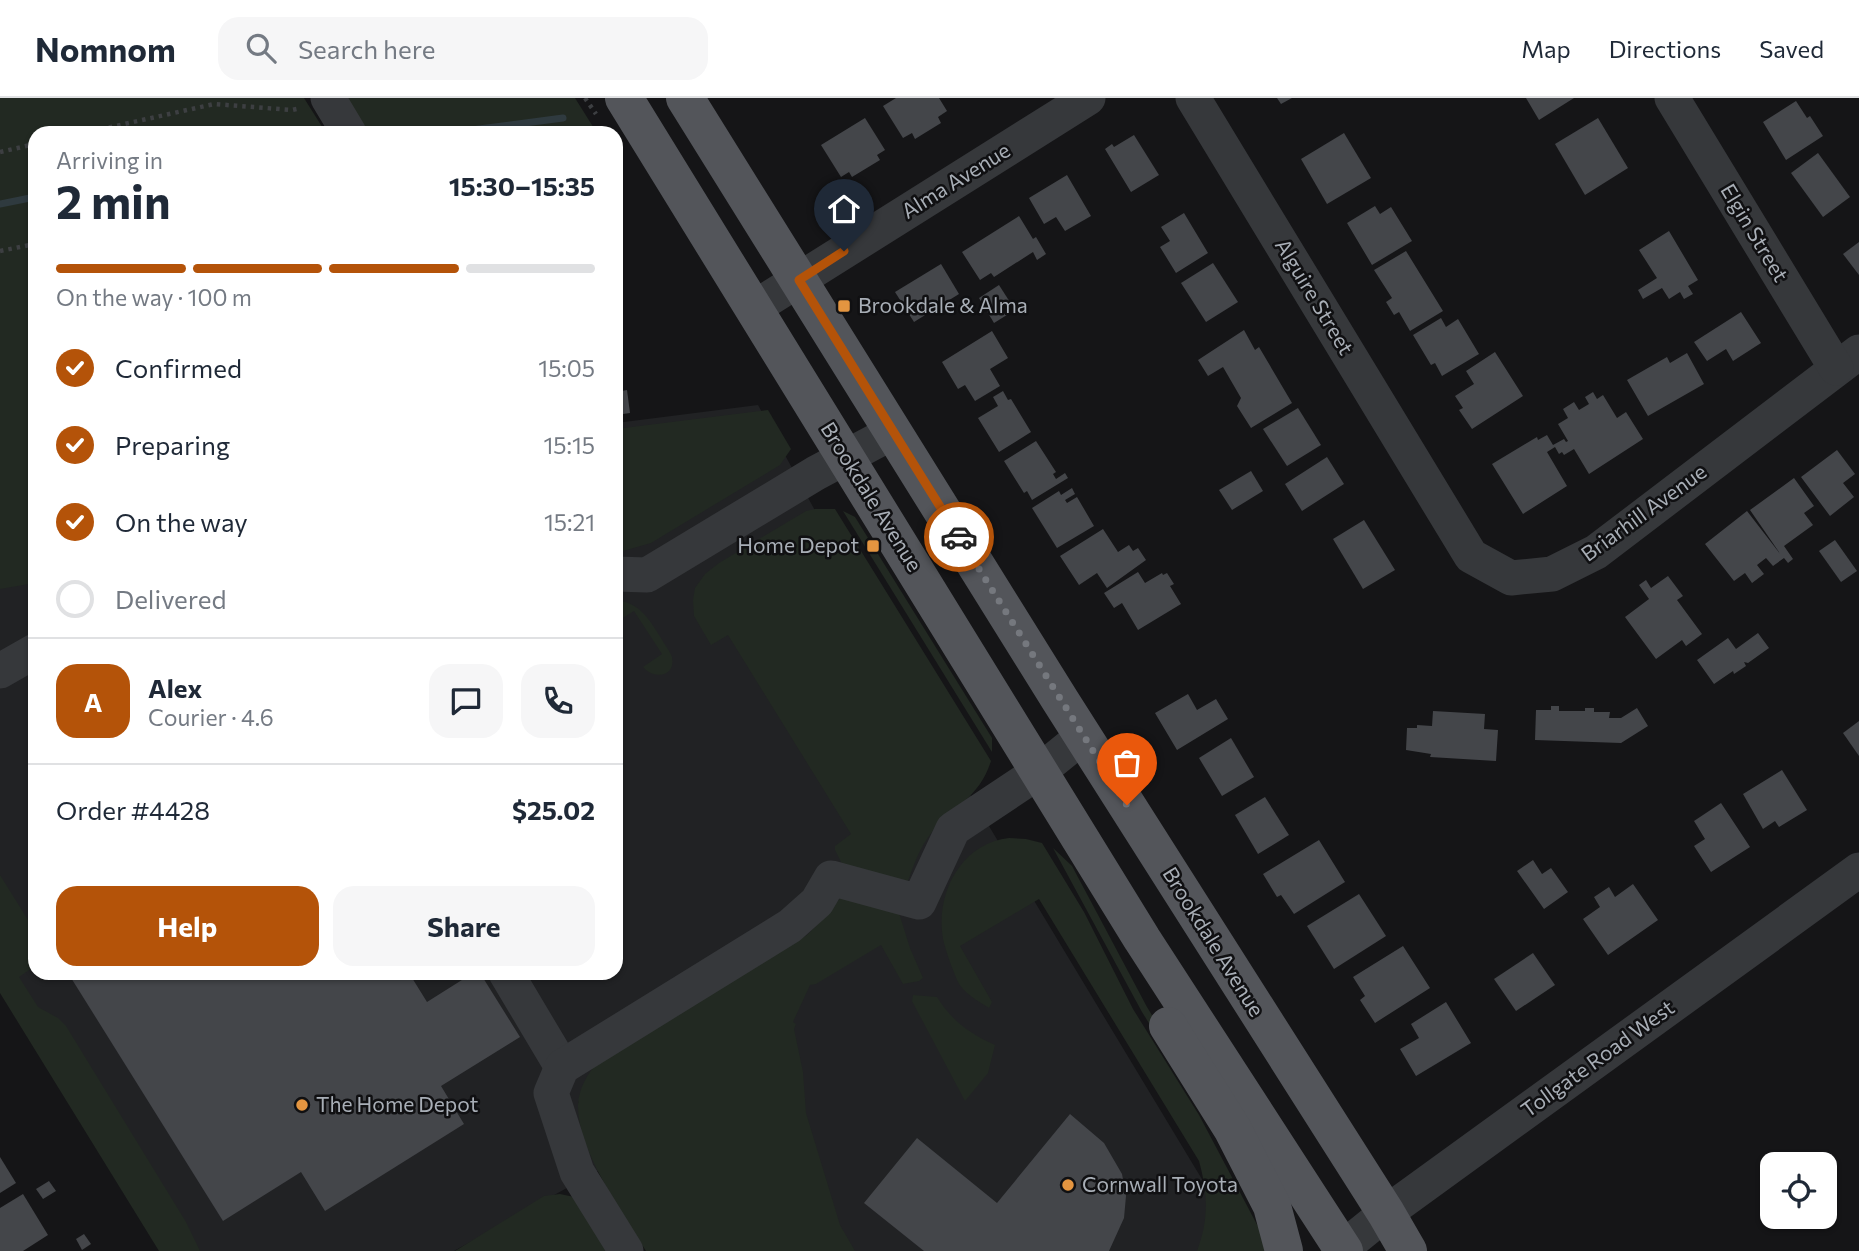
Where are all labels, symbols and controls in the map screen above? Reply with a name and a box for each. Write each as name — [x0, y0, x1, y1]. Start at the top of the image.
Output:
search box — [218, 17, 708, 80]
text: Nomnom — [35, 28, 176, 69]
icon: search — [242, 29, 280, 67]
text: Search here — [298, 33, 435, 64]
text: Map — [1521, 34, 1571, 63]
text: Directions — [1609, 34, 1721, 63]
text: Saved — [1759, 34, 1824, 63]
street label: Alma Avenue — [896, 136, 1014, 223]
text: Arriving in — [56, 146, 163, 174]
text: 15:30–15:35 — [449, 170, 595, 201]
text: 2 min — [56, 172, 171, 228]
pin — [814, 179, 874, 251]
street label: Elgin Street — [1716, 179, 1794, 286]
icon: home — [825, 190, 863, 228]
street label: Alguire Street — [1271, 234, 1360, 359]
text: On the way · 100 m — [56, 283, 252, 311]
place label: Brookdale & Alma — [858, 292, 1028, 317]
marker: Brookdale & Alma — [836, 298, 852, 314]
icon: check — [56, 349, 94, 387]
text: Confirmed — [115, 352, 242, 383]
text: 15:05 — [538, 354, 595, 382]
street label: Brookdale Avenue — [816, 417, 928, 575]
icon: check — [56, 426, 94, 464]
text: Preparing — [115, 429, 230, 460]
text: 15:15 — [543, 431, 595, 459]
street label: Briarhill Avenue — [1576, 458, 1711, 566]
courier — [924, 502, 994, 572]
icon: check — [56, 503, 94, 541]
text: On the way — [115, 506, 248, 537]
text: 15:21 — [544, 508, 595, 536]
icon: car — [940, 518, 978, 556]
place label: Home Depot — [737, 532, 859, 557]
marker: Home Depot — [865, 538, 881, 554]
text: Delivered — [115, 583, 226, 614]
button: chat — [429, 664, 503, 738]
button: phone — [521, 664, 595, 738]
text: Alex — [148, 672, 202, 703]
text: A — [84, 686, 102, 717]
text: Courier · 4.6 — [148, 703, 274, 731]
pin — [1097, 733, 1157, 805]
icon: bag — [1108, 744, 1146, 782]
text: Order #4428 — [56, 794, 210, 825]
text: $25.02 — [512, 794, 595, 825]
street label: Brookdale Avenue — [1158, 862, 1270, 1020]
button: Help — [56, 886, 319, 966]
button: Share — [333, 886, 595, 966]
street label: Tollgate Road West — [1516, 994, 1679, 1122]
place label: The Home Depot — [316, 1091, 478, 1116]
marker: The Home Depot — [294, 1097, 310, 1113]
map controls — [1760, 1152, 1837, 1229]
button: locate — [1760, 1152, 1837, 1229]
place label: Cornwall Toyota — [1082, 1171, 1238, 1196]
marker: Cornwall Toyota — [1060, 1177, 1076, 1193]

